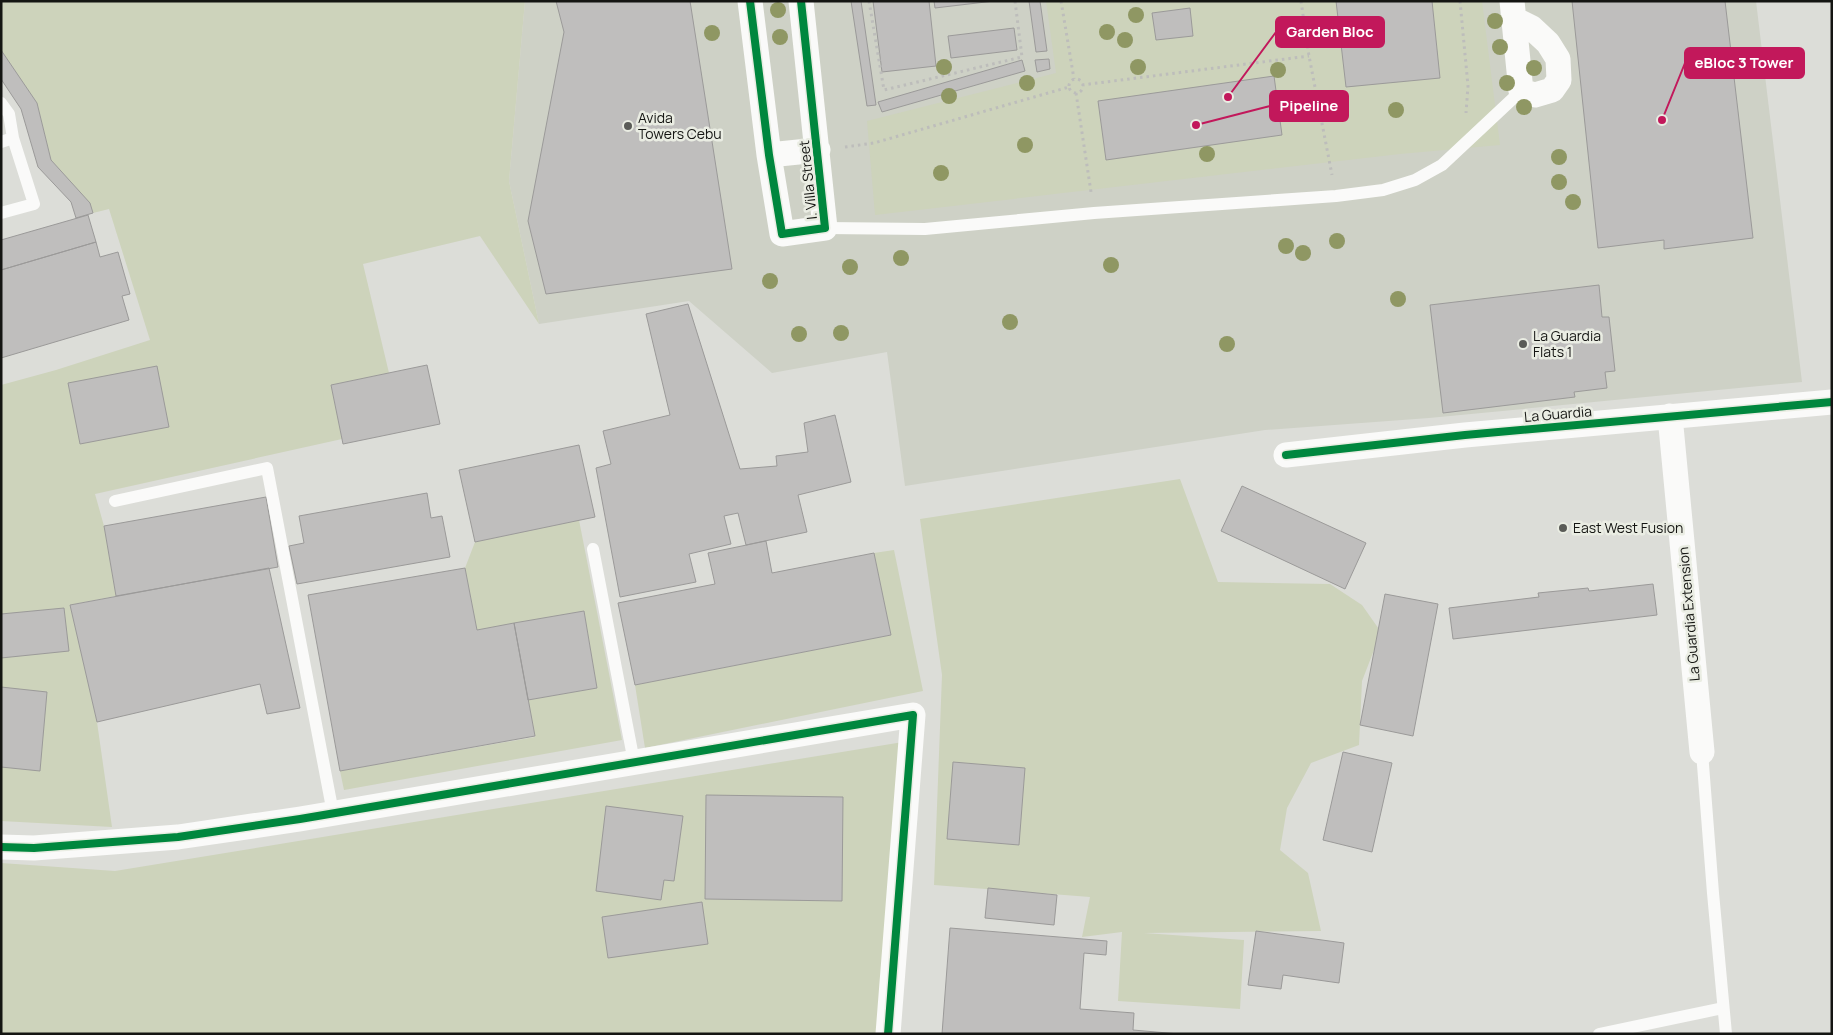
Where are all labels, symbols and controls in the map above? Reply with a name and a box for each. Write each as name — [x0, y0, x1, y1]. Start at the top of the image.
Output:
callout: Garden Bloc — [1276, 17, 1384, 47]
text: Garden Bloc — [1286, 21, 1374, 42]
callout: eBloc 3 Tower — [1685, 48, 1804, 78]
text: eBloc 3 Tower — [1695, 52, 1793, 73]
callout: Pipeline — [1270, 91, 1348, 121]
text: Pipeline — [1280, 95, 1338, 116]
place label: Avida Towers Cebu — [638, 108, 722, 143]
marker: Avida Towers Cebu — [622, 120, 634, 132]
street label: I. Villa Street — [794, 139, 821, 220]
place label: La Guardia Flats 1 — [1533, 326, 1601, 361]
marker: La Guardia Flats 1 — [1517, 338, 1529, 350]
street label: La Guardia — [1523, 401, 1593, 426]
place label: East West Fusion — [1573, 518, 1683, 537]
marker: East West Fusion — [1557, 522, 1569, 534]
street label: La Guardia Extension — [1673, 546, 1704, 682]

